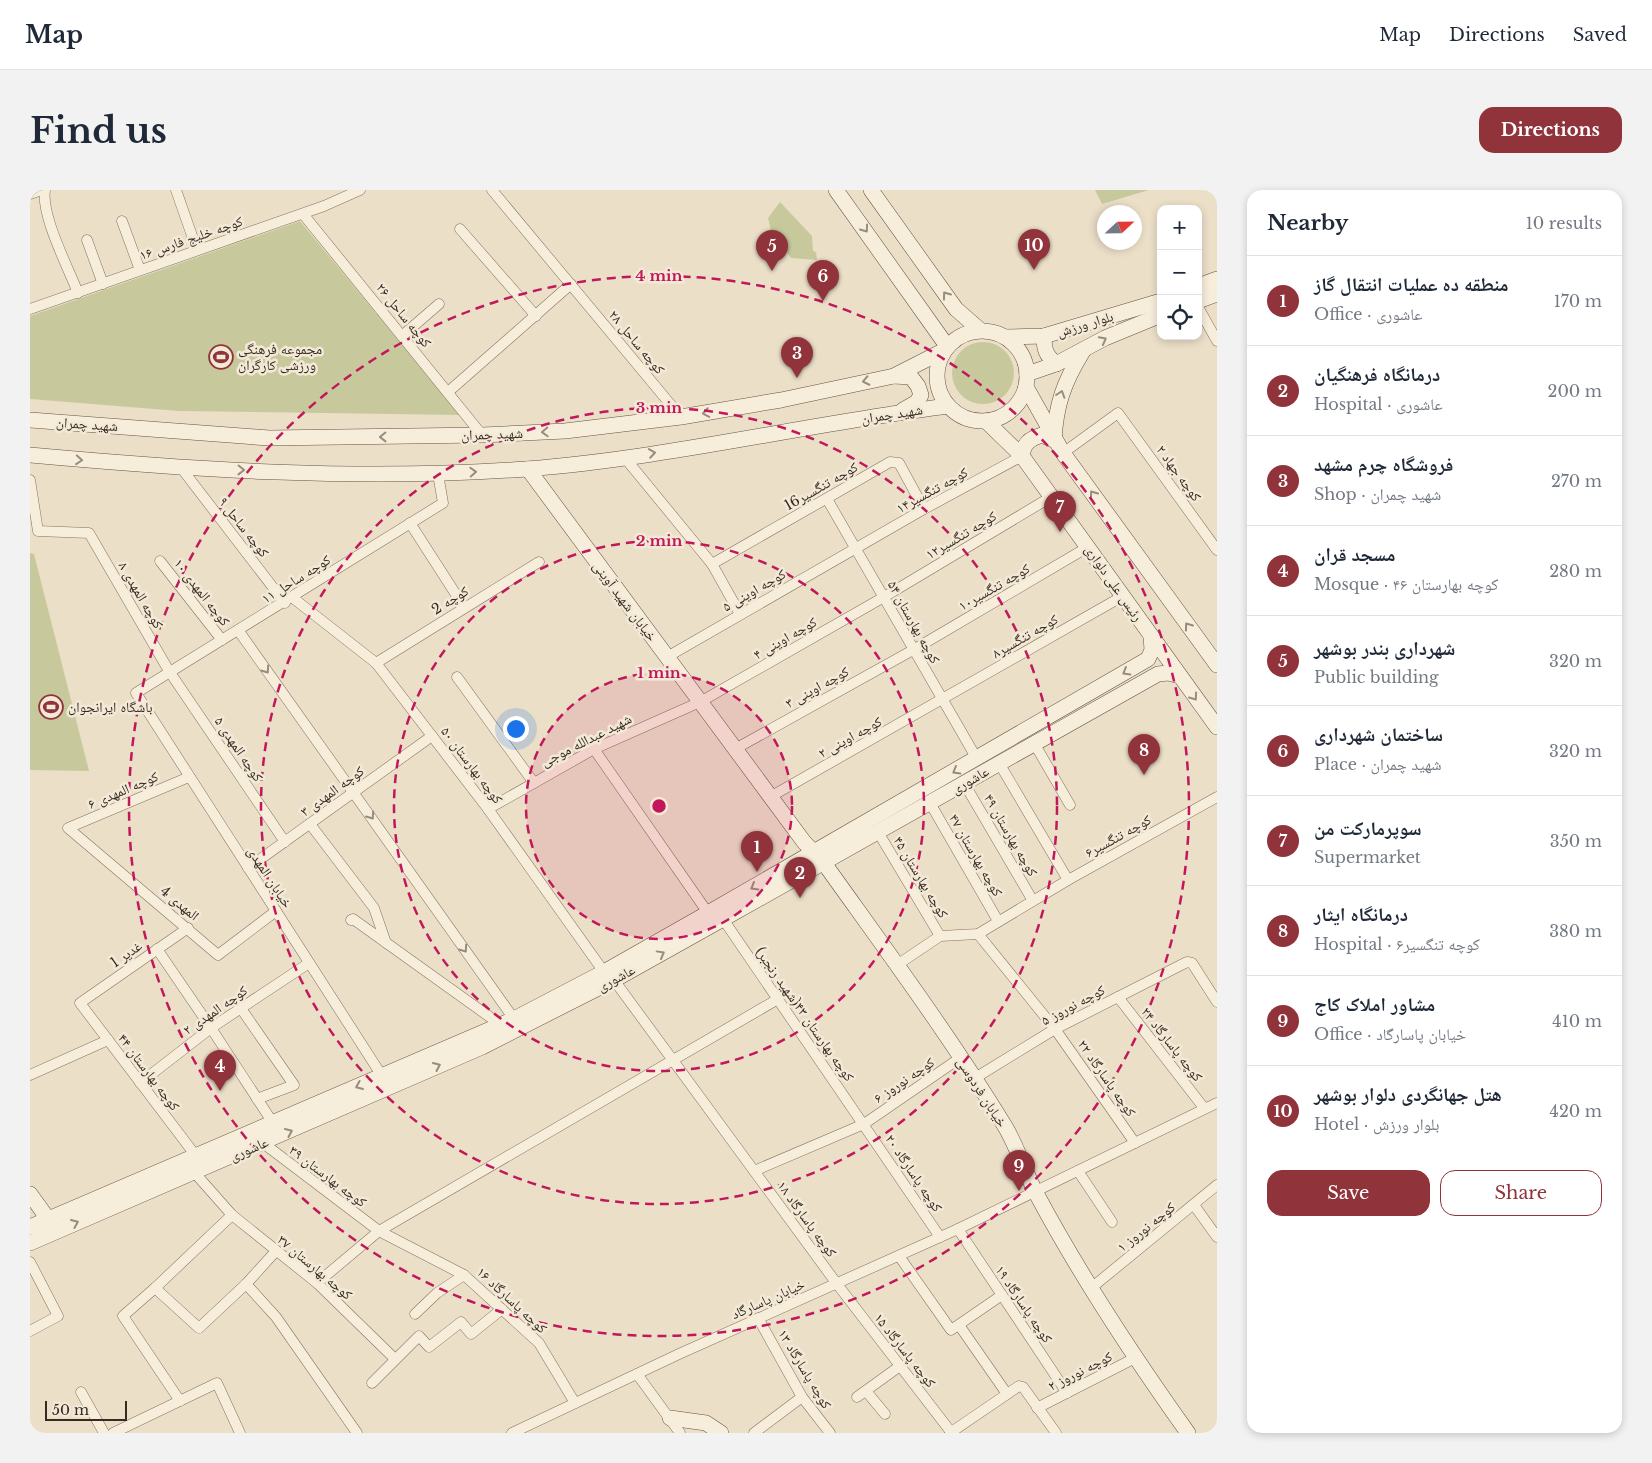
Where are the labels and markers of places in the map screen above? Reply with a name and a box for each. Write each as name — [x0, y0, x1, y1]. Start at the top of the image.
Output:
pin: 10 — [1018, 229, 1050, 270]
pin: 5 — [756, 230, 788, 271]
pin: 6 — [807, 260, 839, 301]
pin: 3 — [781, 337, 813, 378]
place label: مجموعه فرهنگی ورزشی کارگران — [238, 340, 322, 374]
sports icon: مجموعه فرهنگی ورزشی کارگران — [208, 344, 234, 370]
pin: 7 — [1044, 491, 1076, 532]
sports icon: باشگاه ایرانجوان — [38, 694, 64, 720]
place label: باشگاه ایرانجوان — [68, 698, 153, 716]
pin: 8 — [1128, 734, 1160, 775]
centre of rings — [650, 797, 668, 815]
pin: 1 — [741, 831, 773, 872]
pin: 2 — [784, 857, 816, 898]
pin: 4 — [204, 1050, 236, 1091]
pin: 9 — [1003, 1150, 1035, 1191]

